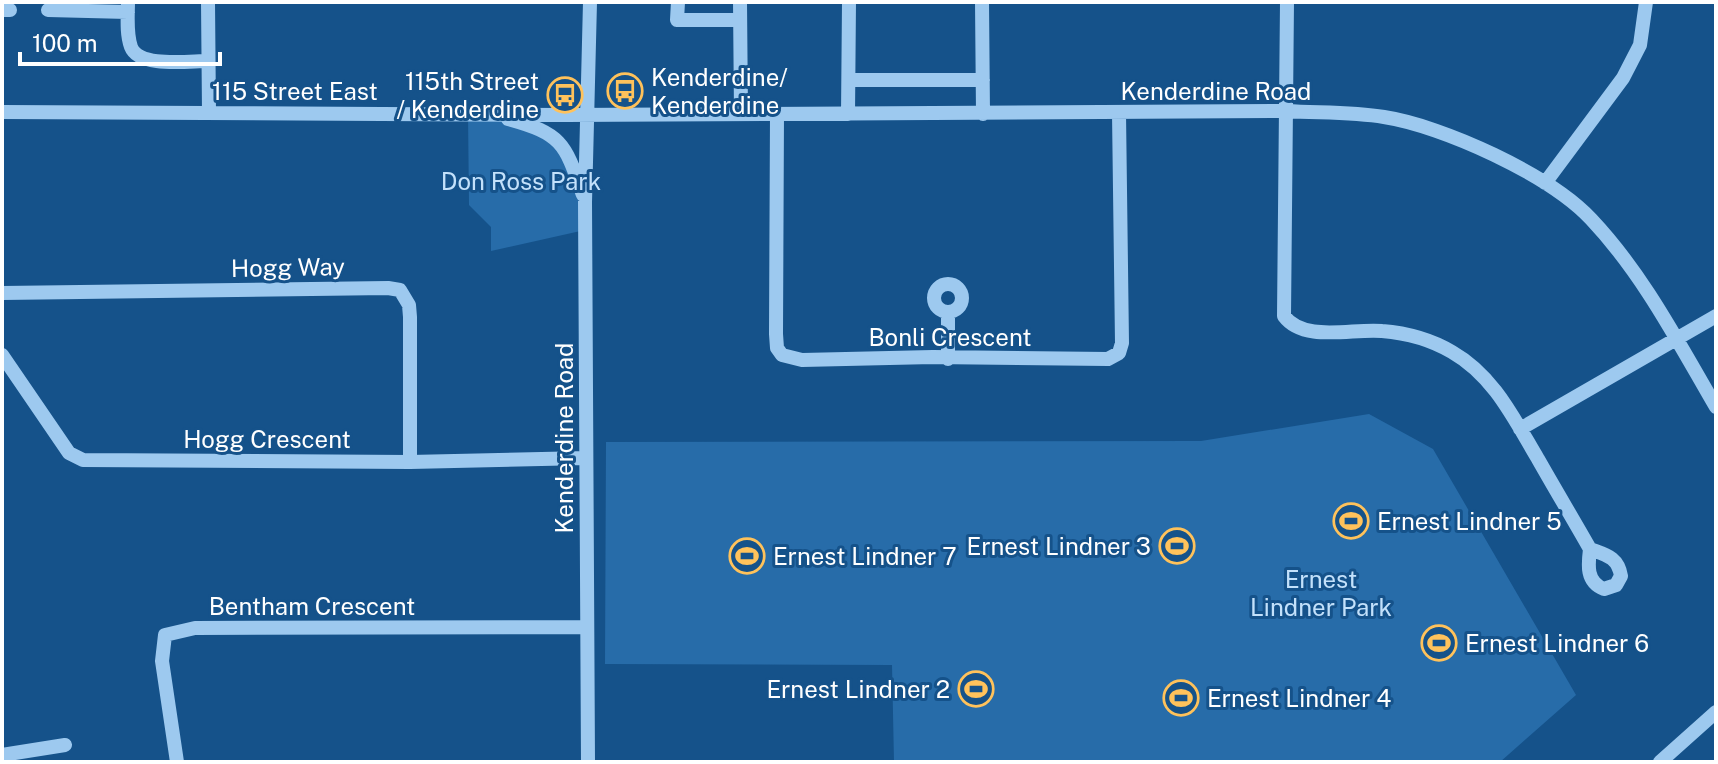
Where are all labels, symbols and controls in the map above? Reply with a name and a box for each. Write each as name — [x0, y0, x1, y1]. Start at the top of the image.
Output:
scale bar — [20, 16, 220, 66]
text: 100 m — [32, 29, 98, 57]
place label: Kenderdine/ Kenderdine — [651, 63, 788, 119]
place label: 115th Street / Kenderdine — [397, 67, 539, 123]
bus stop icon: Kenderdine/ Kenderdine — [606, 72, 644, 110]
bus stop icon: 115th Street / Kenderdine — [546, 76, 584, 114]
street label: 115 Street East — [212, 77, 378, 105]
street label: Kenderdine Road — [1121, 77, 1311, 105]
park label: Don Ross Park — [441, 167, 601, 195]
street label: Hogg Way — [231, 252, 345, 282]
street label: Bonli Crescent — [868, 323, 1032, 351]
street label: Kenderdine Road — [550, 343, 578, 533]
street label: Hogg Crescent — [183, 425, 351, 453]
sports icon: Ernest Lindner 5 — [1332, 502, 1370, 540]
place label: Ernest Lindner 5 — [1377, 507, 1562, 535]
sports icon: Ernest Lindner 3 — [1158, 527, 1196, 565]
place label: Ernest Lindner 3 — [967, 532, 1151, 560]
sports icon: Ernest Lindner 7 — [728, 537, 766, 575]
place label: Ernest Lindner 7 — [773, 542, 957, 570]
park label: Ernest Lindner Park — [1250, 565, 1392, 621]
street label: Bentham Crescent — [209, 592, 415, 620]
sports icon: Ernest Lindner 6 — [1420, 624, 1458, 662]
place label: Ernest Lindner 6 — [1465, 629, 1649, 657]
sports icon: Ernest Lindner 2 — [957, 670, 995, 708]
place label: Ernest Lindner 2 — [766, 675, 950, 703]
sports icon: Ernest Lindner 4 — [1162, 679, 1200, 717]
place label: Ernest Lindner 4 — [1207, 684, 1391, 712]

